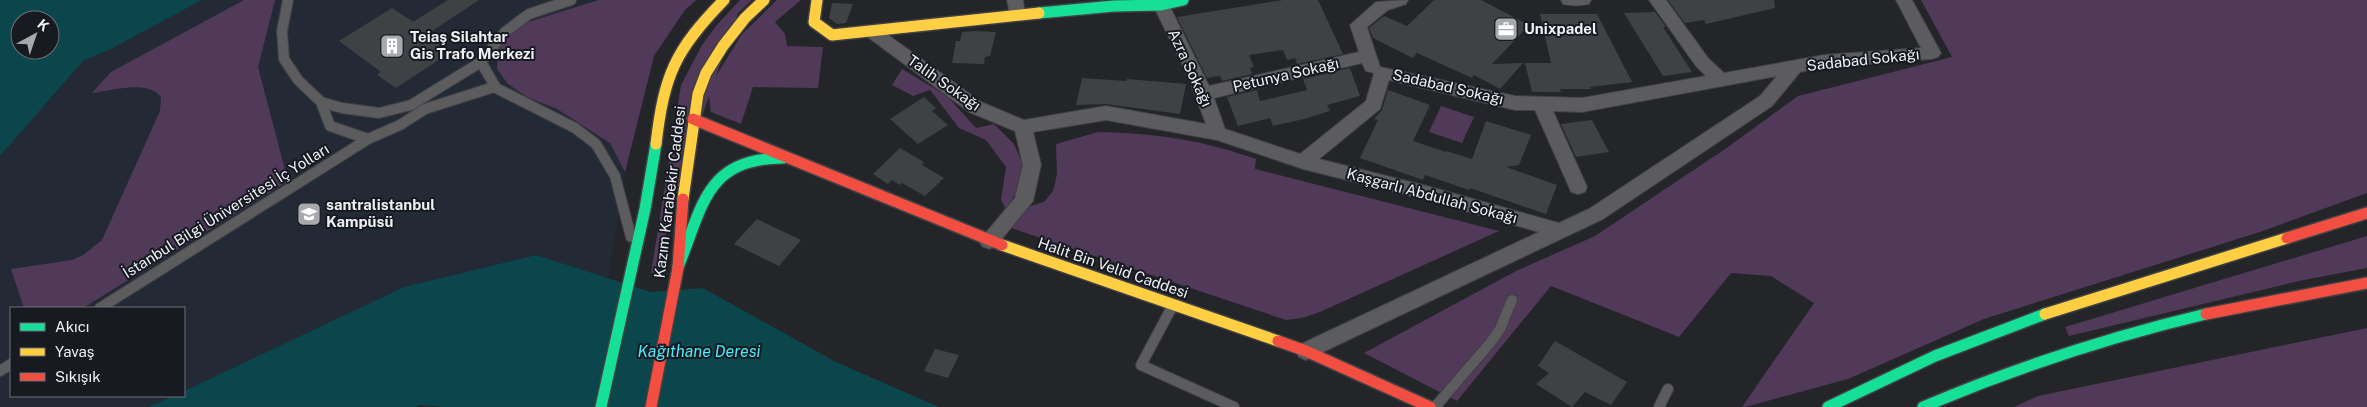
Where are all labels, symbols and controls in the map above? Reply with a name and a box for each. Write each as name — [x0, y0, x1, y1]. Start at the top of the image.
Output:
north arrow — [10, 10, 60, 60]
text: K — [34, 16, 52, 34]
office icon: Unixpadel — [1493, 16, 1519, 42]
place label: Unixpadel — [1524, 20, 1597, 37]
street label: Azra Sokağı — [1165, 26, 1216, 109]
place label: Teiaş Silahtar Gis Trafo Merkezi — [410, 28, 534, 62]
building icon: Teiaş Silahtar Gis Trafo Merkezi — [379, 33, 405, 59]
street label: Sadabad Sokağı — [1806, 45, 1920, 74]
street label: Talih Sokağı — [905, 51, 984, 114]
street label: Petunya Sokağı — [1231, 54, 1341, 95]
street label: Sadabad Sokağı — [1391, 65, 1505, 108]
street label: Kazım Karabekir Caddesi — [650, 105, 689, 279]
street label: İstanbul Bilgi Üniversitesi İç Yolları — [119, 139, 332, 281]
street label: Kaşgarlı Abdullah Sokağı — [1345, 165, 1519, 226]
place label: santralistanbul Kampüsü — [326, 196, 435, 230]
school or university icon: santralistanbul Kampüsü — [296, 201, 322, 227]
street label: Halit Bin Velid Caddesi — [1036, 234, 1191, 301]
legend — [10, 307, 185, 397]
text: Akıcı — [55, 318, 89, 335]
water label: Kağıthane Deresi — [637, 342, 761, 361]
text: Yavaş — [55, 343, 94, 360]
text: Sıkışık — [55, 368, 101, 385]

